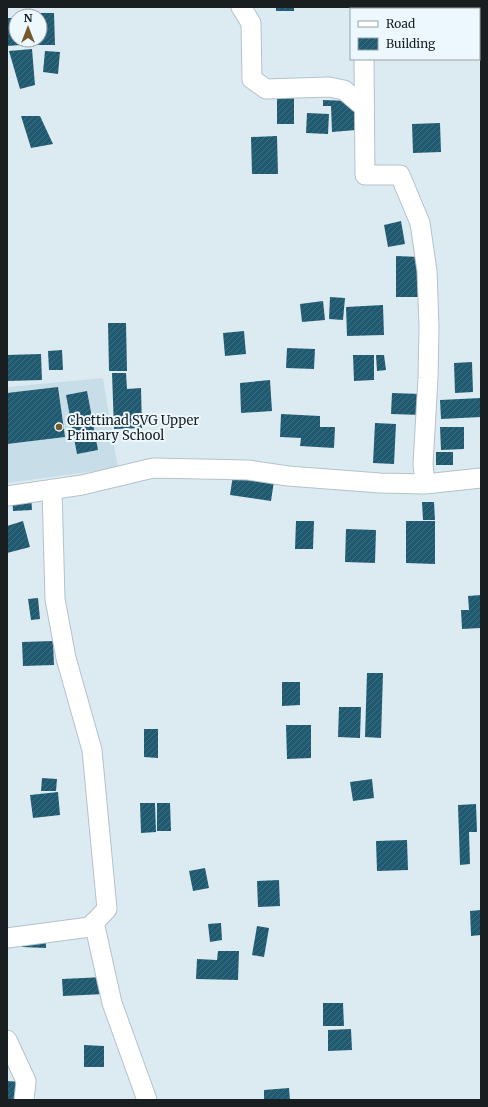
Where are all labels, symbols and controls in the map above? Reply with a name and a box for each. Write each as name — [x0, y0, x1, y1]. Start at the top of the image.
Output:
north arrow — [8, 8, 48, 48]
legend — [350, 8, 480, 60]
text: N — [24, 11, 33, 25]
text: Road — [386, 16, 415, 31]
text: Building — [386, 36, 436, 51]
place label: Chettinad SVG Upper Primary School — [67, 412, 199, 444]
marker: Chettinad SVG Upper Primary School — [54, 422, 64, 432]

